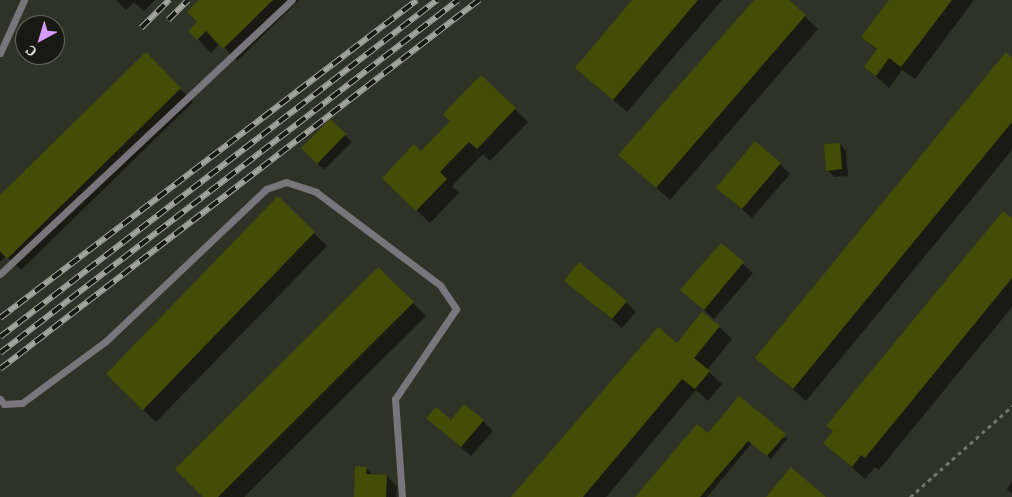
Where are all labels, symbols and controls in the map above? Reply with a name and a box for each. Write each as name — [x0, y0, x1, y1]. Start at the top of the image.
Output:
north arrow — [15, 15, 65, 65]
text: С — [22, 41, 40, 61]

